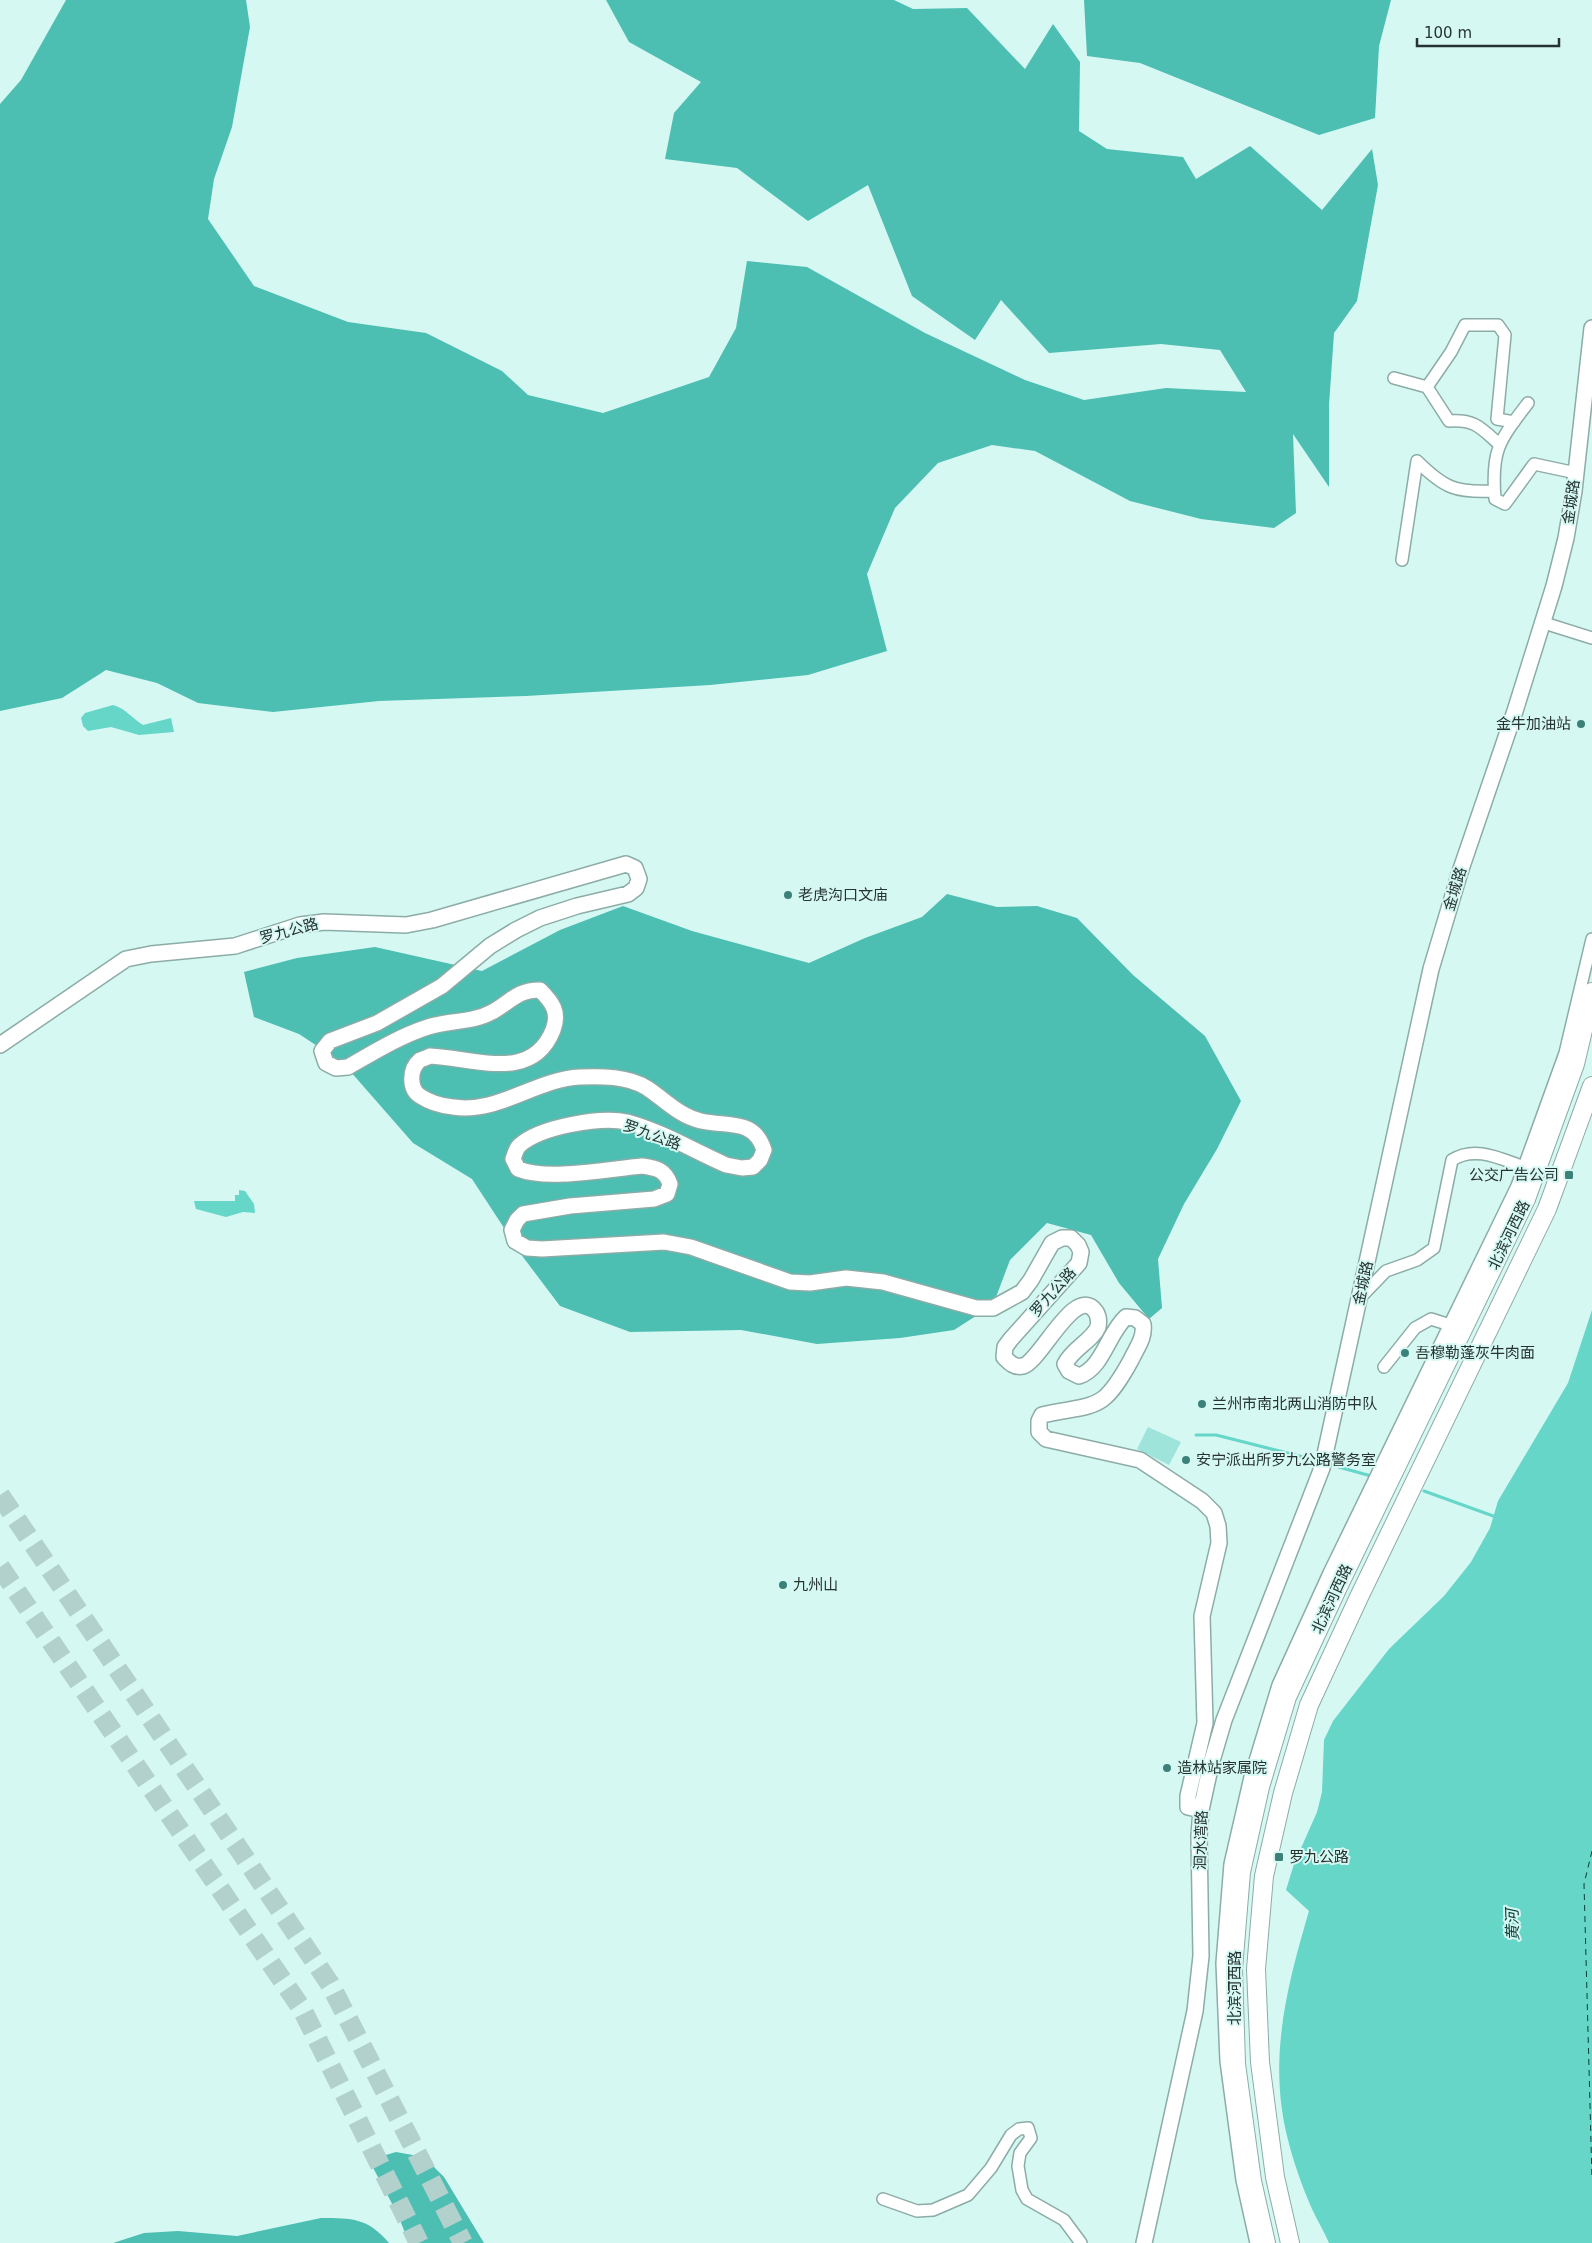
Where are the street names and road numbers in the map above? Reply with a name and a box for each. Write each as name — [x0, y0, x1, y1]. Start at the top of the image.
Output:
street label: 金城路 — [1559, 478, 1583, 526]
street label: 金城路 — [1440, 865, 1470, 913]
street label: 罗九公路 — [258, 915, 320, 947]
street label: 罗九公路 — [621, 1116, 683, 1154]
street label: 北滨河西路 — [1484, 1197, 1534, 1273]
street label: 金城路 — [1350, 1259, 1376, 1307]
street label: 罗九公路 — [1026, 1264, 1080, 1320]
street label: 北滨河西路 — [1308, 1561, 1356, 1637]
street label: 洄水湾路 — [1191, 1810, 1211, 1870]
street label: 北滨河西路 — [1226, 1950, 1244, 2026]

